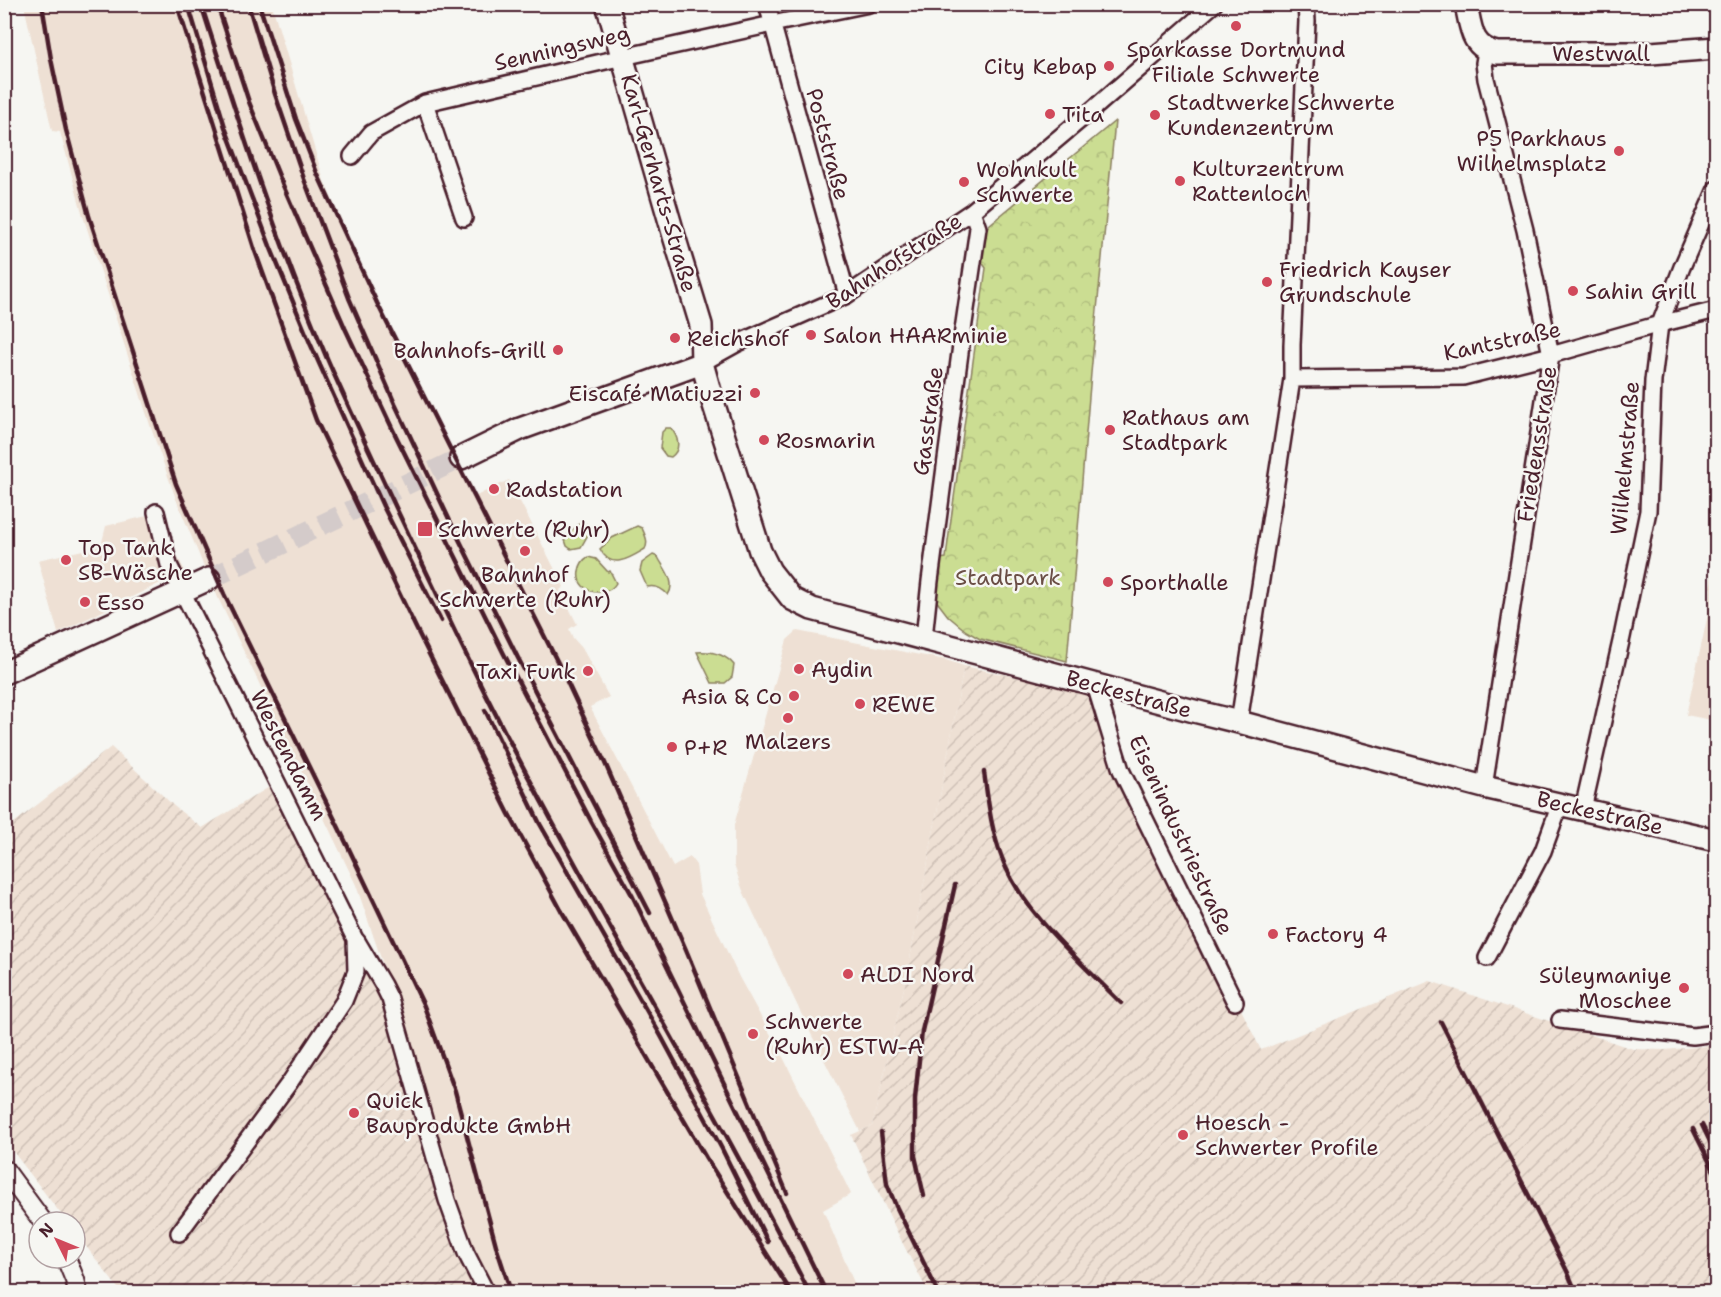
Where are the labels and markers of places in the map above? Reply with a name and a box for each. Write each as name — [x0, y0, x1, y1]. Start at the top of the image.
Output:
marker: Sparkasse Dortmund Filiale Schwerte — [1229, 19, 1243, 33]
place label: Sparkasse Dortmund Filiale Schwerte — [1127, 35, 1345, 89]
place label: City Kebap — [984, 52, 1097, 81]
marker: City Kebap — [1102, 59, 1116, 73]
place label: Stadtwerke Schwerte Kundenzentrum — [1167, 88, 1395, 142]
place label: Tita — [1062, 100, 1104, 129]
marker: Tita — [1043, 107, 1057, 121]
marker: Stadtwerke Schwerte Kundenzentrum — [1148, 108, 1162, 122]
place label: P5 Parkhaus Wilhelmsplatz — [1457, 124, 1607, 178]
marker: P5 Parkhaus Wilhelmsplatz — [1612, 144, 1626, 158]
place label: Kulturzentrum Rattenloch — [1192, 154, 1344, 208]
place label: Wohnkult Schwerte — [976, 155, 1077, 209]
marker: Kulturzentrum Rattenloch — [1173, 174, 1187, 188]
marker: Wohnkult Schwerte — [957, 175, 971, 189]
place label: Friedrich Kayser Grundschule — [1279, 255, 1452, 309]
marker: Friedrich Kayser Grundschule — [1260, 275, 1274, 289]
place label: Sahin Grill — [1585, 277, 1697, 306]
marker: Sahin Grill — [1566, 284, 1580, 298]
place label: Salon HAARminie — [823, 321, 1008, 350]
place label: Reichshof — [687, 324, 790, 353]
marker: Salon HAARminie — [804, 328, 818, 342]
marker: Reichshof — [668, 331, 682, 345]
place label: Bahnhofs-Grill — [394, 336, 546, 365]
marker: Bahnhofs-Grill — [551, 343, 565, 357]
place label: Eiscafé Matiuzzi — [569, 379, 743, 408]
marker: Eiscafé Matiuzzi — [748, 386, 762, 400]
place label: Rathaus am Stadtpark — [1122, 403, 1250, 457]
marker: Rathaus am Stadtpark — [1103, 423, 1117, 437]
place label: Rosmarin — [776, 426, 875, 455]
marker: Rosmarin — [757, 433, 771, 447]
place label: Radstation — [506, 475, 623, 504]
marker: Radstation — [487, 482, 501, 496]
place label: Schwerte (Ruhr) — [438, 515, 610, 544]
marker: Schwerte (Ruhr) — [416, 520, 434, 538]
place label: Top Tank SB-Wäsche — [78, 533, 193, 587]
marker: Bahnhof Schwerte (Ruhr) — [518, 544, 532, 558]
marker: Top Tank SB-Wäsche — [59, 553, 73, 567]
place label: Bahnhof Schwerte (Ruhr) — [439, 560, 611, 614]
place label: Sporthalle — [1120, 568, 1229, 597]
marker: Sporthalle — [1101, 575, 1115, 589]
place label: Esso — [97, 588, 145, 617]
marker: Esso — [78, 595, 92, 609]
place label: Aydin — [811, 655, 873, 684]
place label: Taxi Funk — [476, 657, 576, 686]
marker: Aydin — [792, 662, 806, 676]
marker: Taxi Funk — [581, 664, 595, 678]
place label: Asia & Co — [681, 682, 782, 711]
marker: Asia & Co — [787, 689, 801, 703]
place label: REWE — [872, 690, 935, 719]
marker: REWE — [853, 697, 867, 711]
marker: Malzers — [781, 711, 795, 725]
place label: Malzers — [745, 727, 831, 756]
place label: P+R — [684, 733, 727, 762]
marker: P+R — [665, 740, 679, 754]
place label: Factory 4 — [1285, 920, 1388, 949]
marker: Factory 4 — [1266, 927, 1280, 941]
place label: ALDI Nord — [860, 960, 974, 989]
place label: Süleymaniye Moschee — [1539, 961, 1672, 1015]
marker: ALDI Nord — [841, 967, 855, 981]
marker: Süleymaniye Moschee — [1677, 981, 1691, 995]
place label: Schwerte (Ruhr) ESTW-A — [765, 1007, 923, 1061]
marker: Schwerte (Ruhr) ESTW-A — [746, 1027, 760, 1041]
place label: Quick Bauprodukte GmbH — [366, 1086, 571, 1140]
marker: Quick Bauprodukte GmbH — [347, 1106, 361, 1120]
place label: Hoesch - Schwerter Profile — [1195, 1108, 1379, 1162]
marker: Hoesch - Schwerter Profile — [1176, 1128, 1190, 1142]

